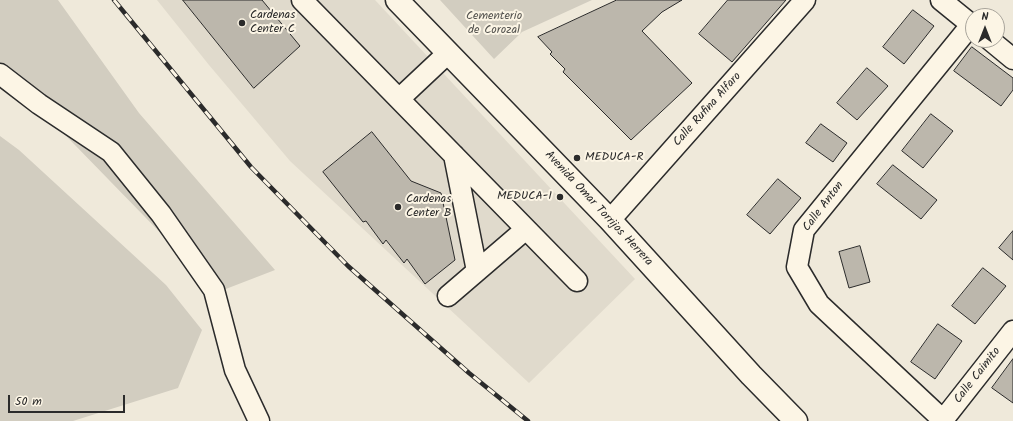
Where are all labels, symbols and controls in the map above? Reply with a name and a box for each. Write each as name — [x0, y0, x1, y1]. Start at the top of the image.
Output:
north arrow — [965, 8, 1005, 48]
text: N — [982, 8, 988, 26]
place label: Cardenas Center C — [250, 9, 295, 37]
park label: Cementerio de Corozal — [466, 10, 522, 38]
marker: Cardenas Center C — [237, 18, 247, 28]
street label: Calle Rufina Alfaro — [671, 70, 745, 150]
street label: Avenida Omar Torrijos Herrera — [541, 148, 655, 270]
place label: MEDUCA-R — [585, 151, 643, 165]
marker: MEDUCA-R — [572, 153, 582, 163]
street label: Calle Anton — [800, 179, 848, 235]
place label: MEDUCA-I — [497, 190, 552, 204]
marker: MEDUCA-I — [555, 192, 565, 202]
place label: Cardenas Center B — [406, 193, 451, 221]
marker: Cardenas Center B — [393, 202, 403, 212]
street label: Calle Caimito — [952, 345, 1004, 407]
scale bar — [10, 387, 127, 413]
text: 50 m — [15, 392, 42, 411]

